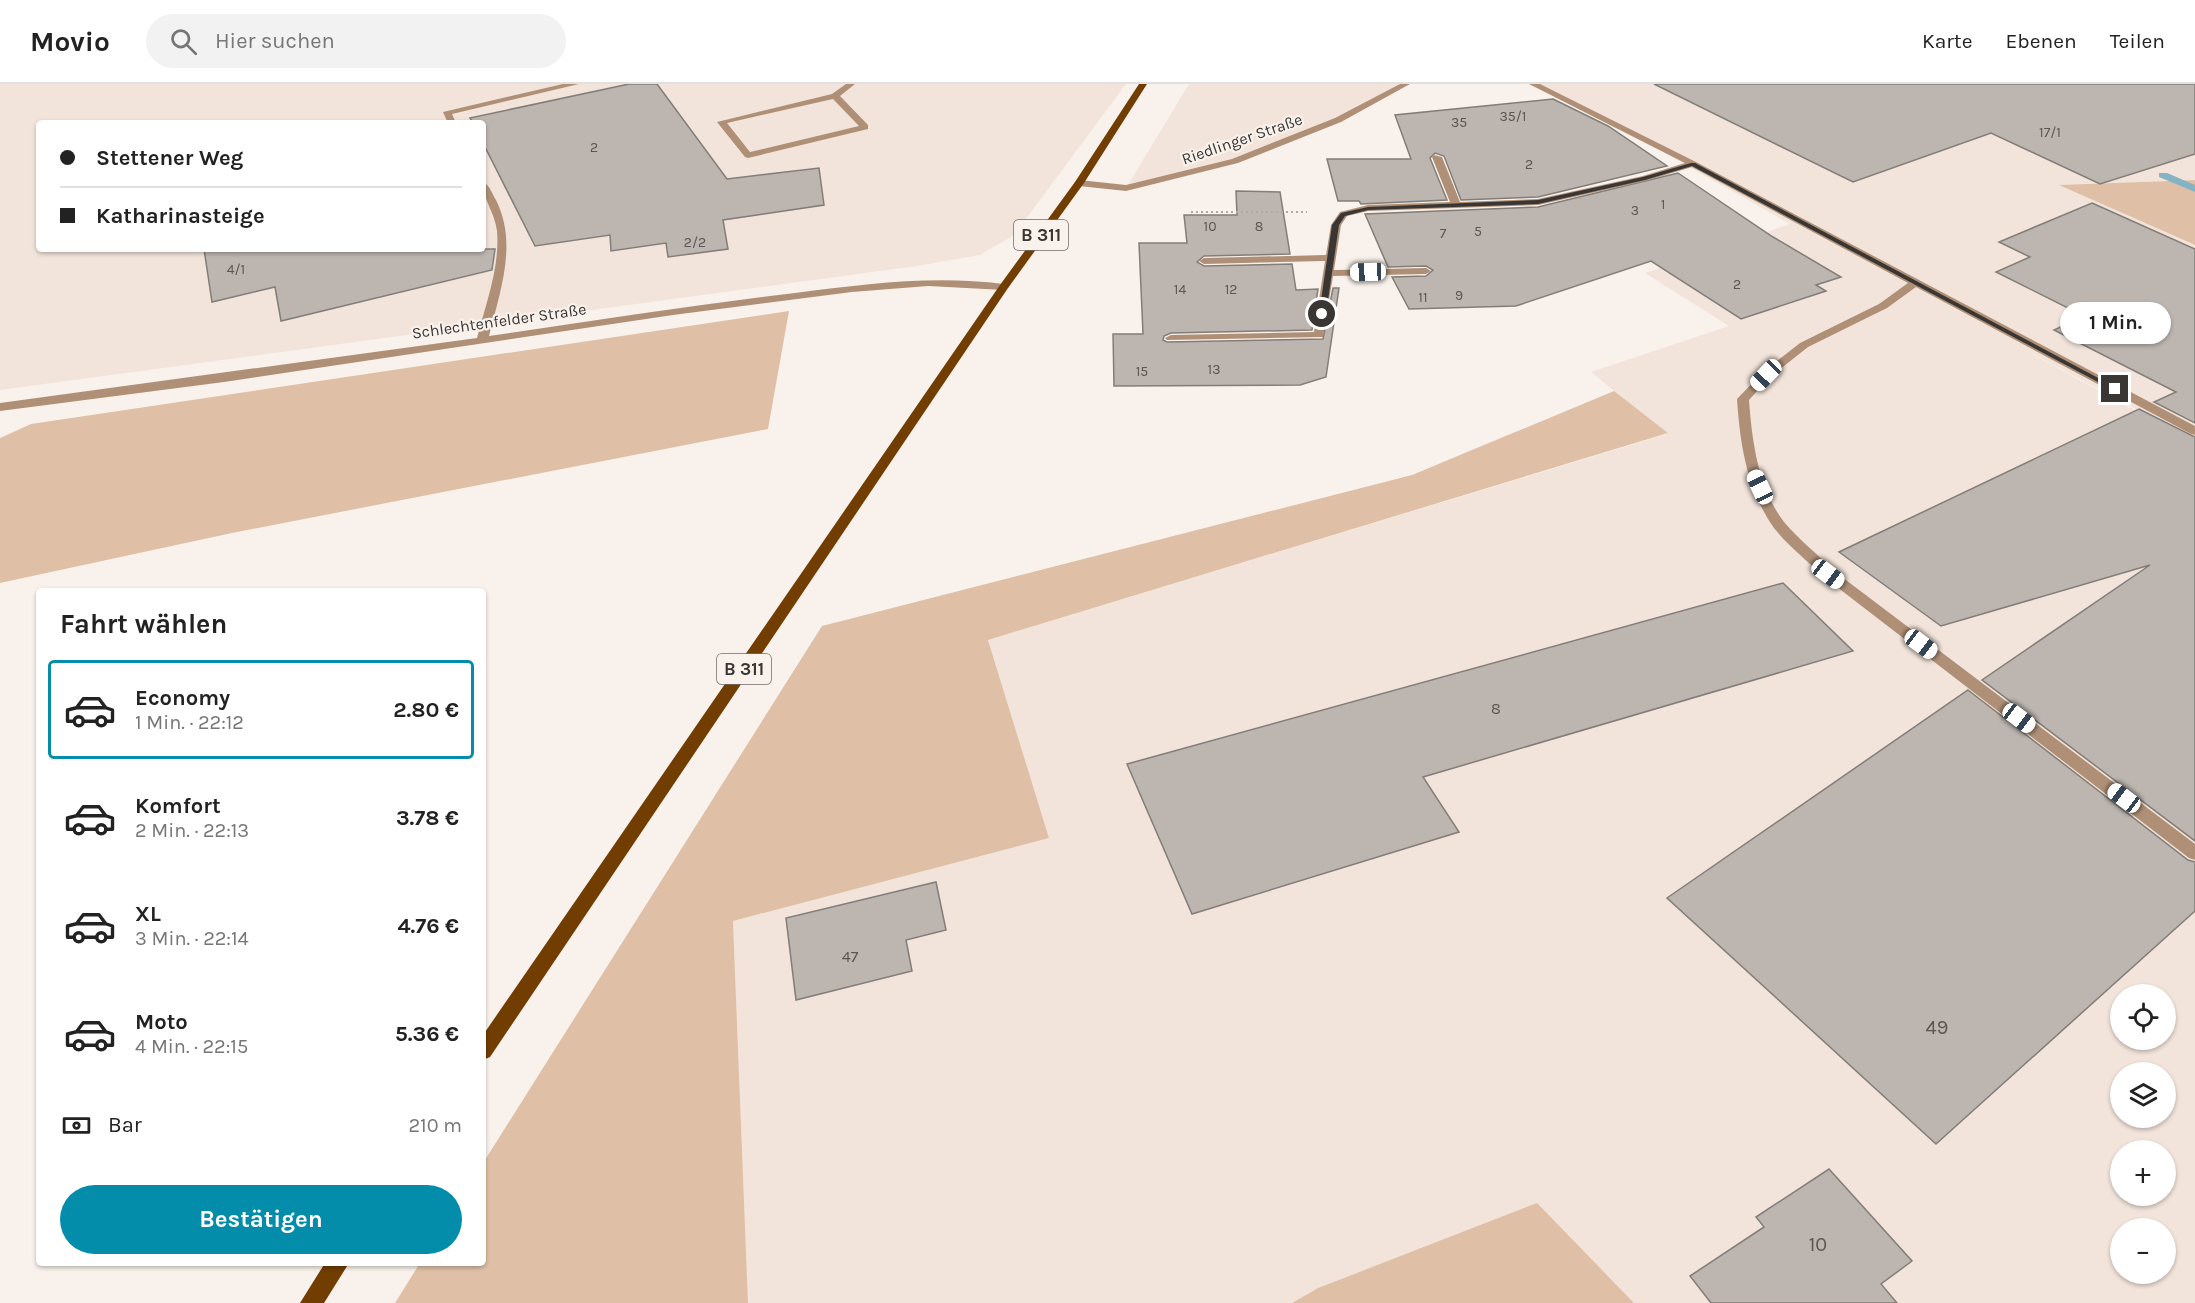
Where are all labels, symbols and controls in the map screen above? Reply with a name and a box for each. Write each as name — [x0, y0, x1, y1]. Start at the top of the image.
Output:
search box — [146, 14, 566, 68]
text: Movio — [30, 25, 110, 58]
icon: search — [167, 25, 200, 58]
text: Hier suchen — [215, 28, 335, 54]
text: Karte — [1922, 29, 1973, 53]
text: Ebenen — [2006, 29, 2077, 53]
text: Teilen — [2110, 29, 2165, 53]
house number: 35/1 — [1500, 108, 1526, 125]
street label: Riedlinger Straße — [1179, 109, 1305, 169]
house number: 35 — [1451, 114, 1467, 131]
house number: 17/1 — [2039, 124, 2061, 141]
house number: 2 — [590, 139, 598, 156]
text: Stettener Weg — [96, 145, 243, 171]
house number: 2 — [1525, 156, 1533, 173]
house number: 1 — [1661, 196, 1665, 213]
house number: 3 — [1631, 202, 1639, 219]
text: Katharinasteige — [96, 203, 265, 229]
house number: 10 — [1204, 218, 1216, 235]
house number: 8 — [1255, 218, 1263, 235]
road number: B 311 — [1014, 220, 1068, 250]
house number: 5 — [1474, 223, 1482, 240]
house number: 7 — [1440, 225, 1447, 242]
house number: 2/2 — [684, 234, 706, 251]
house number: 4/1 — [227, 261, 245, 278]
car — [1350, 262, 1386, 282]
house number: 2 — [1733, 276, 1741, 293]
house number: 14 — [1174, 281, 1186, 298]
house number: 12 — [1225, 281, 1237, 298]
house number: 9 — [1455, 287, 1463, 304]
house number: 11 — [1418, 289, 1428, 306]
street label: Schlechtenfelder Straße — [411, 299, 587, 343]
route start — [1308, 300, 1335, 327]
callout: 1 Min. — [2060, 302, 2170, 344]
text: 1 Min. — [2089, 311, 2142, 334]
car — [1747, 356, 1785, 394]
house number: 13 — [1208, 361, 1220, 378]
house number: 15 — [1136, 363, 1148, 380]
route end — [2101, 375, 2128, 402]
car — [1744, 467, 1776, 507]
car — [1808, 556, 1848, 592]
text: Fahrt wählen — [60, 608, 227, 640]
car — [1901, 626, 1941, 662]
road number: B 311 — [717, 654, 771, 684]
icon: car — [63, 683, 117, 737]
text: Economy — [135, 685, 230, 711]
text: 2.80 € — [393, 697, 459, 723]
house number: 8 — [1491, 699, 1501, 718]
car — [1999, 700, 2039, 736]
text: 1 Min. · 22:12 — [135, 711, 244, 734]
car — [2104, 780, 2144, 816]
icon: car — [63, 791, 117, 845]
text: Komfort — [135, 793, 221, 819]
text: 3.78 € — [396, 805, 459, 831]
text: 2 Min. · 22:13 — [135, 819, 249, 842]
icon: car — [63, 899, 117, 953]
text: XL — [135, 901, 161, 927]
text: 4.76 € — [397, 913, 459, 939]
text: 3 Min. · 22:14 — [135, 927, 249, 950]
house number: 47 — [842, 947, 859, 966]
map controls — [2110, 984, 2176, 1284]
button: locate — [2110, 984, 2176, 1050]
icon: car — [63, 1007, 117, 1061]
text: Moto — [135, 1009, 188, 1035]
house number: 49 — [1926, 1016, 1948, 1039]
text: 5.36 € — [395, 1021, 459, 1047]
text: 4 Min. · 22:15 — [135, 1035, 248, 1058]
button: layers — [2110, 1062, 2176, 1128]
icon: cash — [60, 1109, 93, 1142]
text: Bar — [108, 1112, 142, 1138]
text: 210 m — [408, 1114, 462, 1137]
button: + — [2110, 1140, 2176, 1206]
button: Bestätigen — [60, 1185, 462, 1254]
button: − — [2110, 1218, 2176, 1284]
house number: 10 — [1809, 1233, 1827, 1256]

